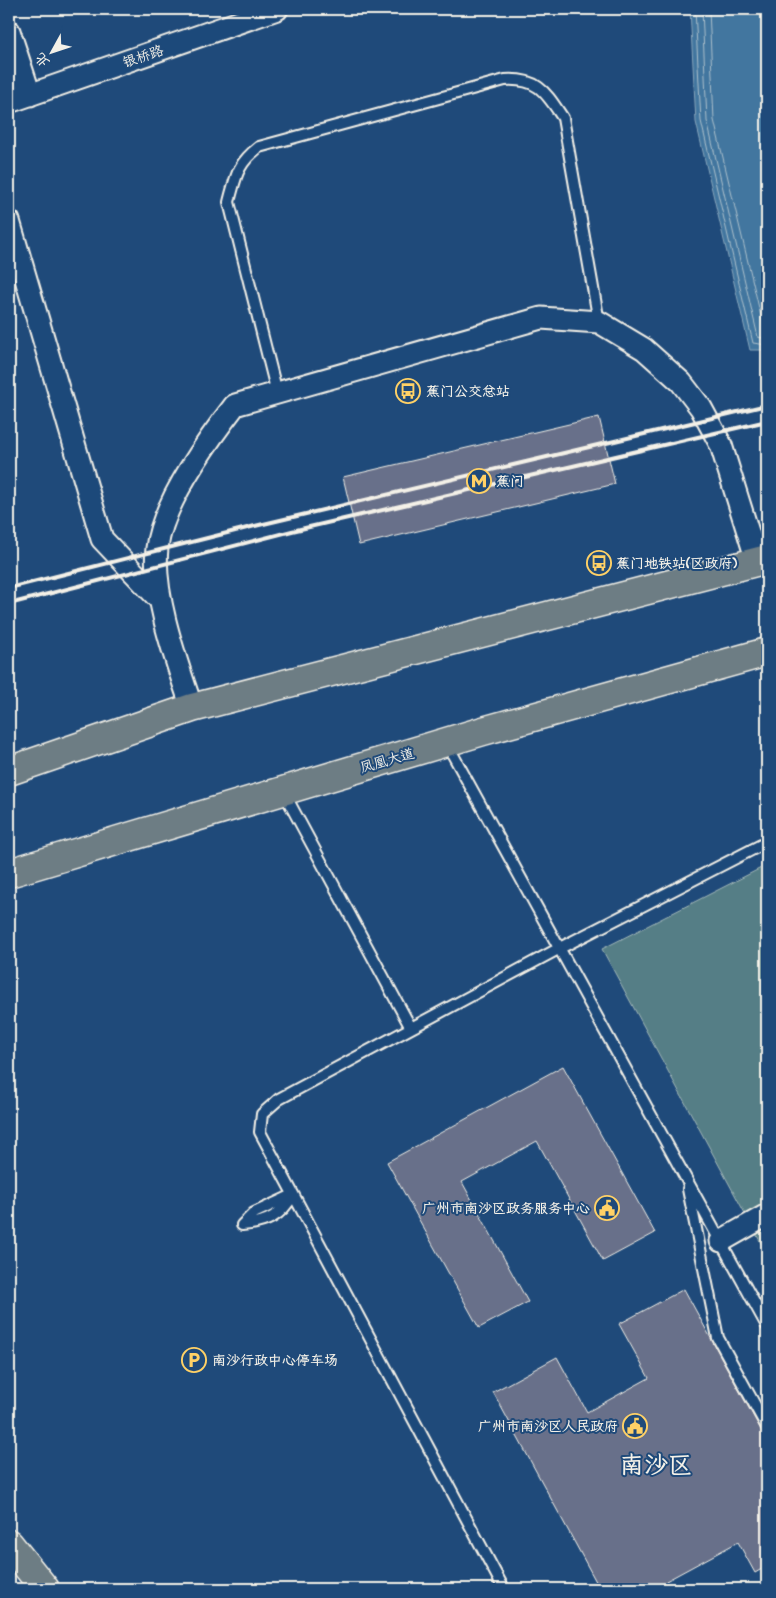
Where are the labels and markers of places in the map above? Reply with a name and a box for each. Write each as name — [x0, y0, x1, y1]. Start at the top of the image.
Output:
bus stop icon: 蕉门公交总站 — [395, 378, 421, 404]
place label: 蕉门公交总站 — [426, 382, 510, 402]
metro station icon: 蕉门 — [466, 468, 492, 494]
place label: 蕉门 — [496, 472, 524, 492]
bus stop icon: 蕉门地铁站(区政府) — [586, 550, 612, 576]
place label: 蕉门地铁站(区政府) — [616, 554, 737, 574]
public building icon: 广州市南沙区政务服务中心 — [594, 1195, 620, 1221]
place label: 广州市南沙区政务服务中心 — [422, 1199, 590, 1219]
parking icon: 南沙行政中心停车场 — [181, 1347, 207, 1373]
place label: 南沙行政中心停车场 — [212, 1351, 338, 1371]
public building icon: 广州市南沙区人民政府 — [622, 1413, 648, 1439]
place label: 广州市南沙区人民政府 — [478, 1417, 618, 1437]

